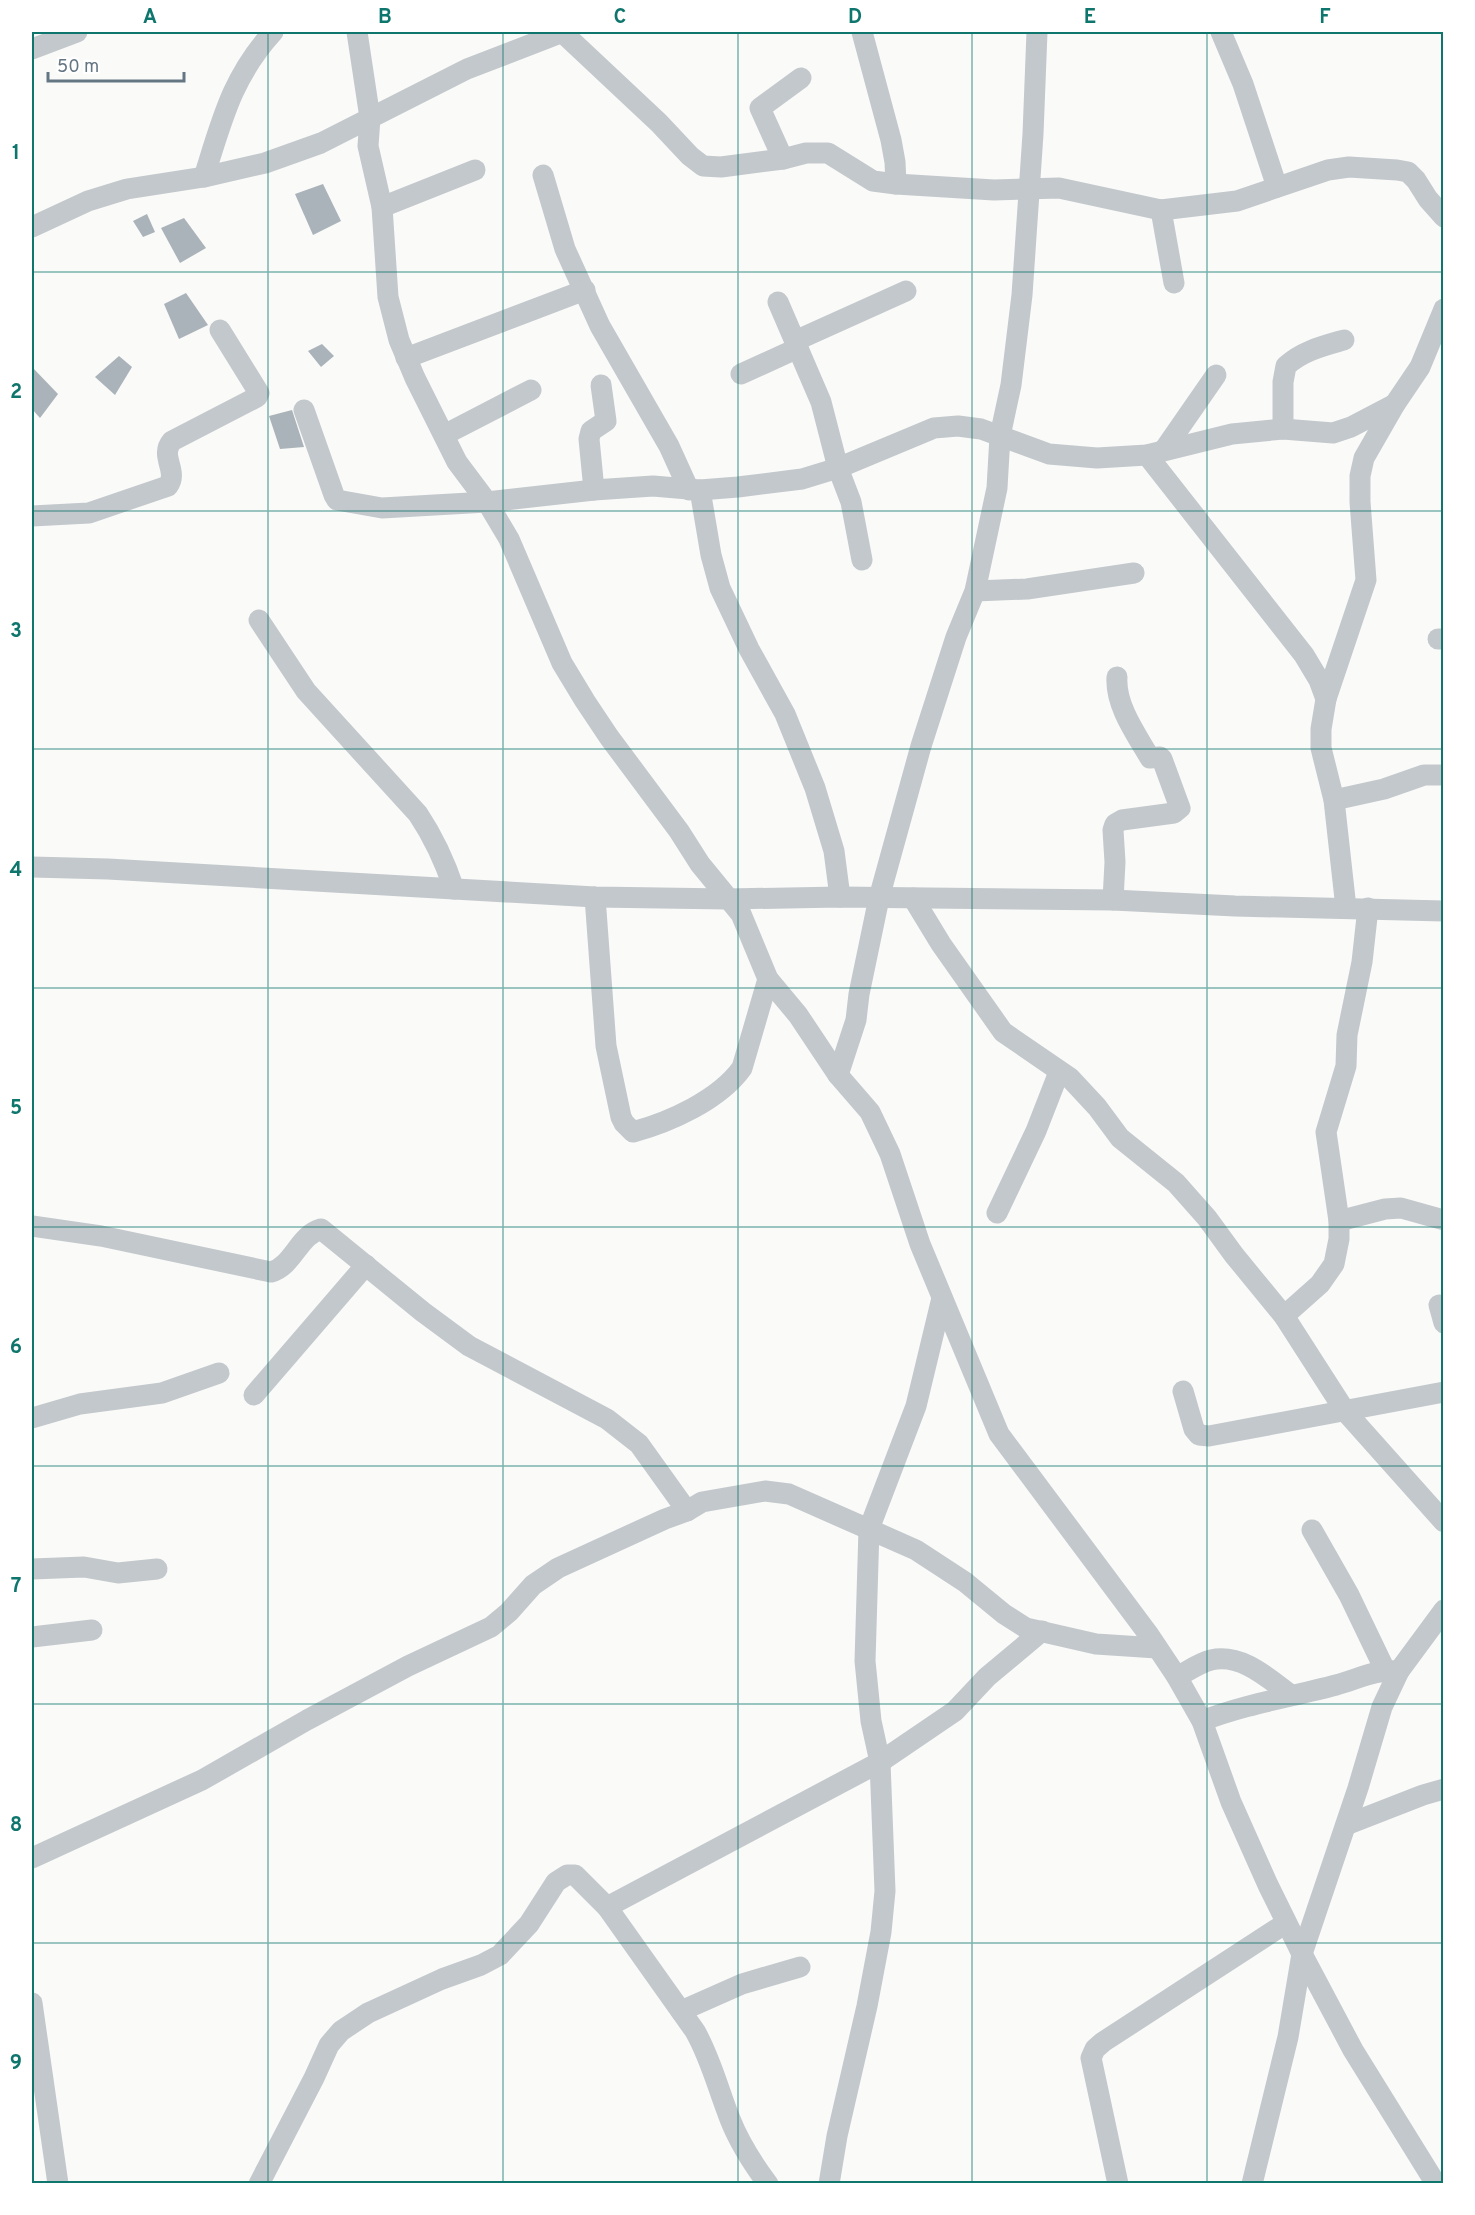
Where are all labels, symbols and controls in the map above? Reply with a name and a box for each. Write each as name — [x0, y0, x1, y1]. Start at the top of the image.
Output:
text: A — [143, 5, 157, 31]
text: B — [378, 5, 392, 31]
text: C — [614, 5, 626, 31]
text: D — [848, 5, 862, 31]
text: E — [1084, 5, 1096, 31]
text: F — [1319, 5, 1331, 31]
scale bar — [48, 45, 184, 83]
text: 50 m — [57, 56, 99, 79]
text: 1 — [12, 141, 20, 167]
text: 2 — [10, 380, 22, 406]
text: 3 — [10, 619, 22, 645]
text: 4 — [10, 858, 22, 884]
text: 5 — [10, 1096, 22, 1122]
text: 6 — [10, 1335, 22, 1361]
text: 7 — [11, 1574, 21, 1600]
text: 8 — [10, 1813, 22, 1839]
text: 9 — [10, 2051, 22, 2077]

